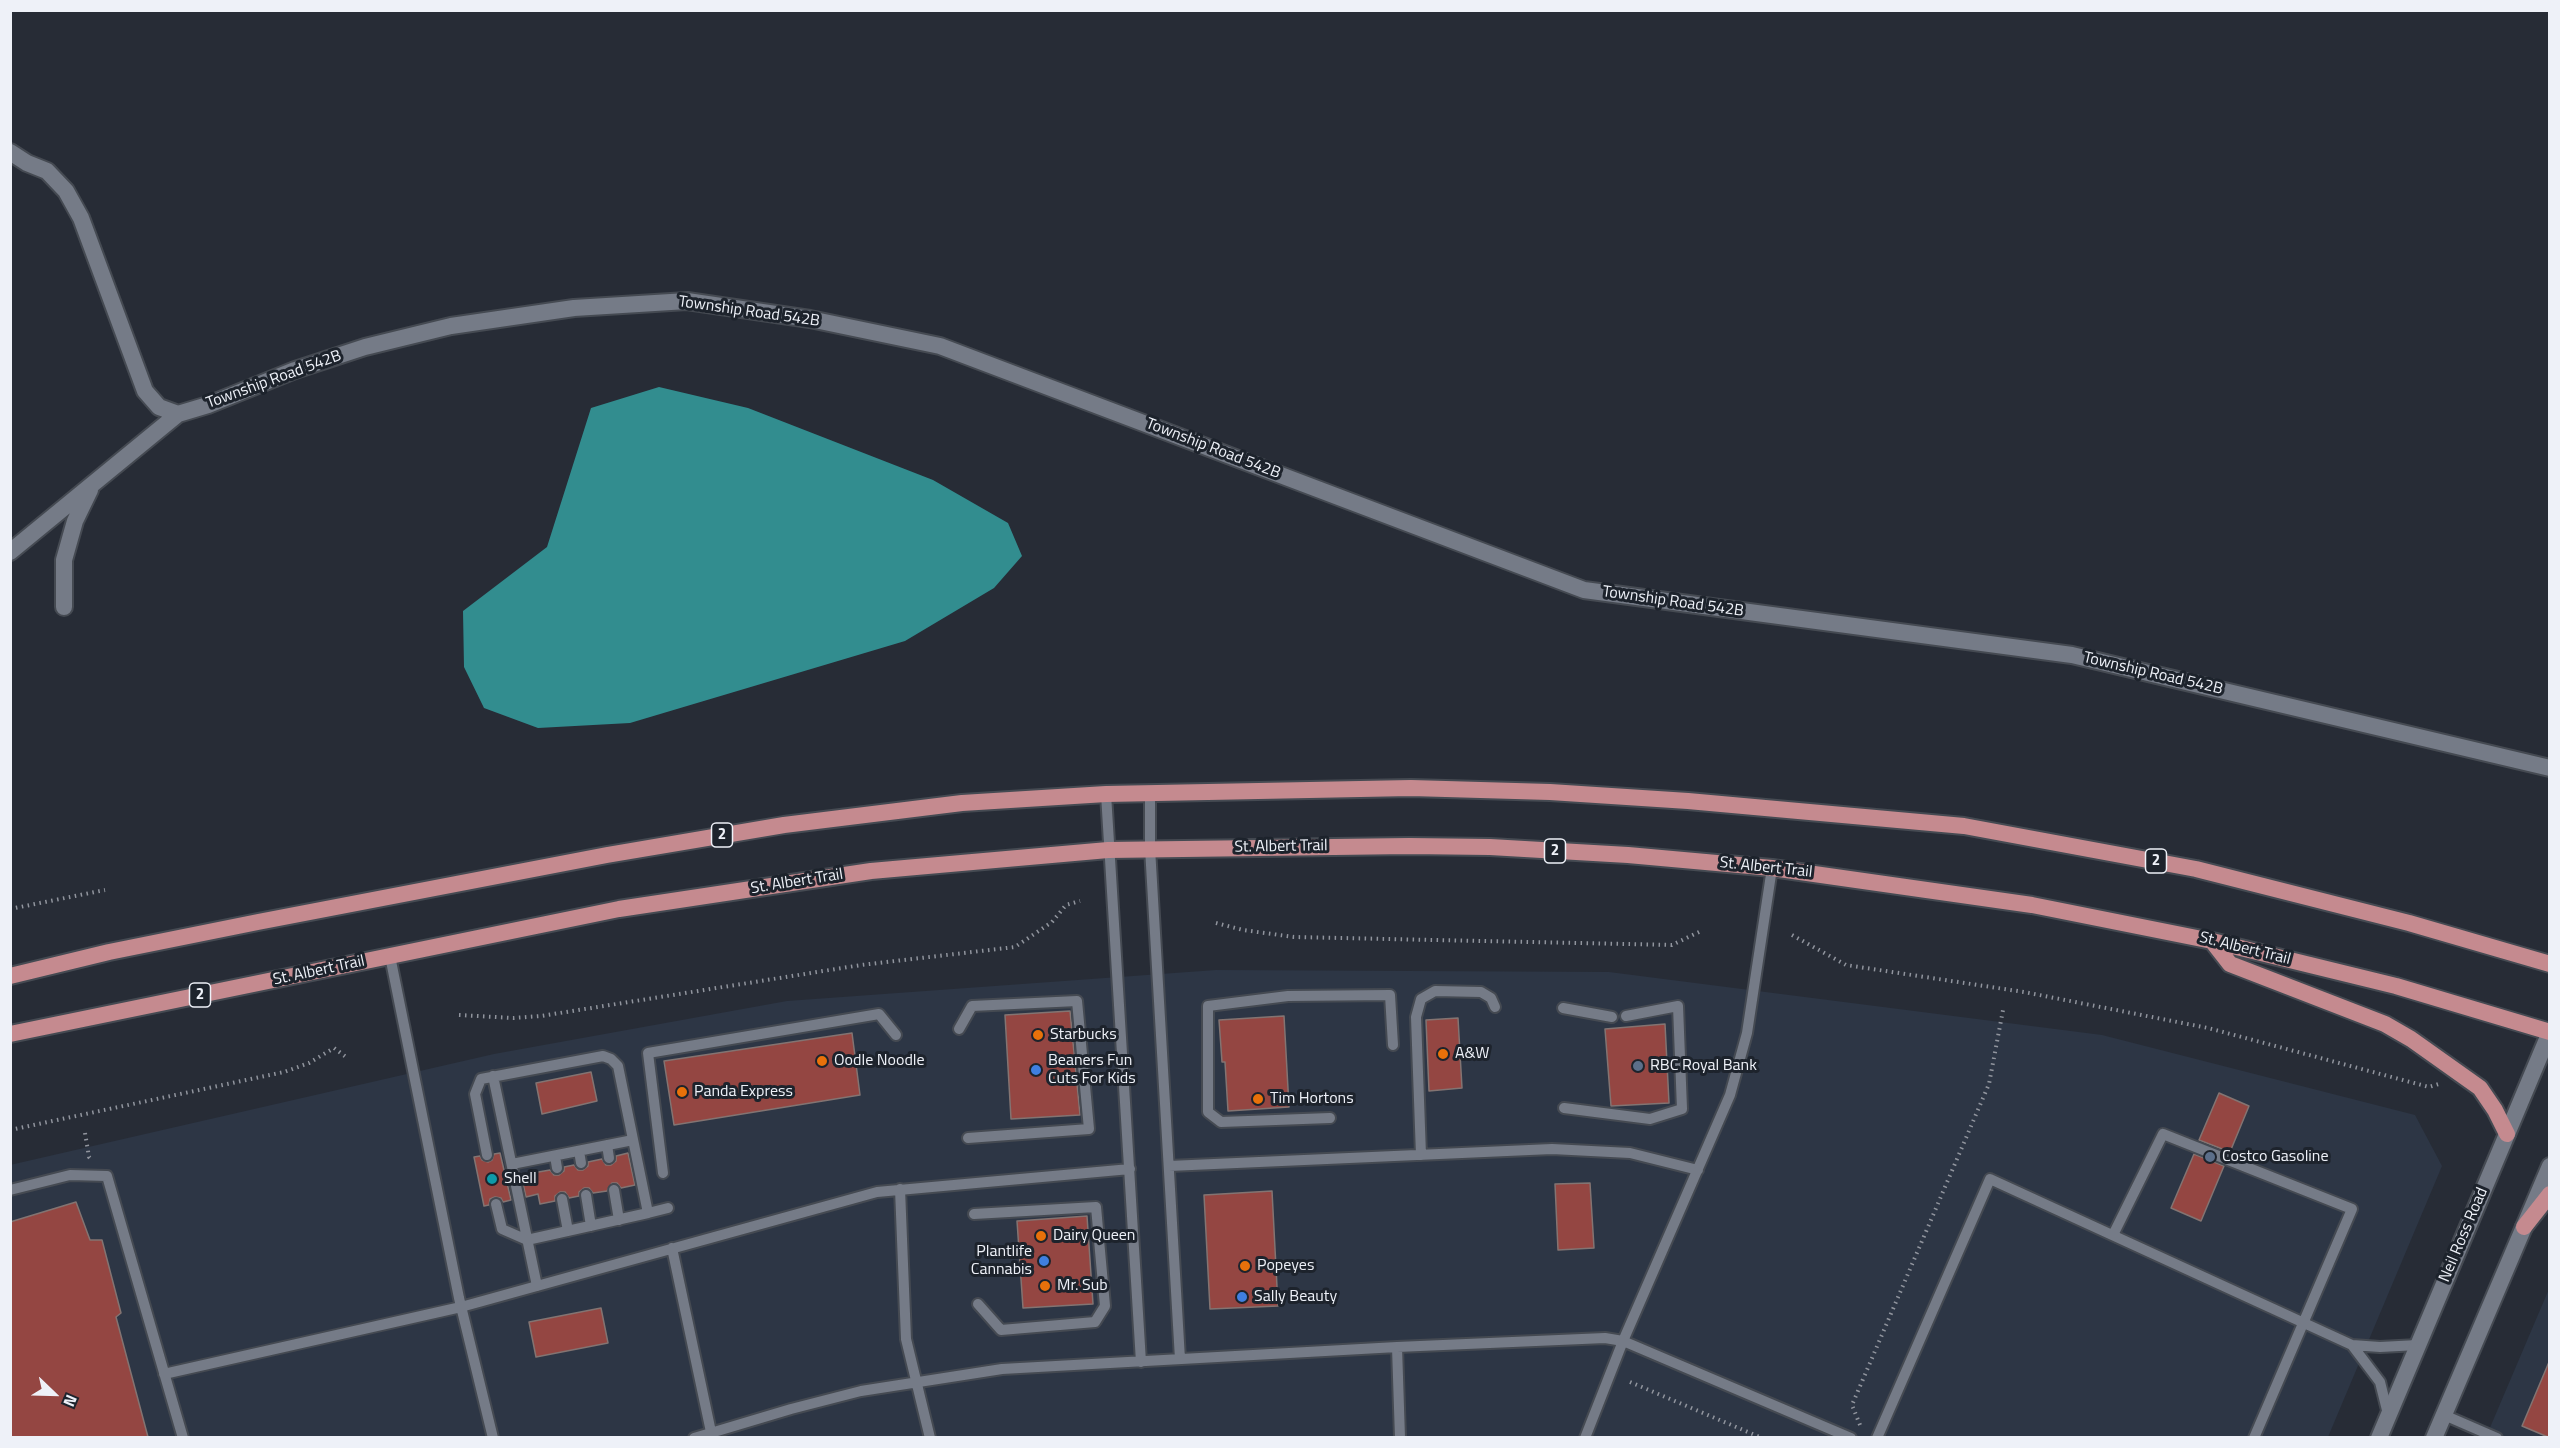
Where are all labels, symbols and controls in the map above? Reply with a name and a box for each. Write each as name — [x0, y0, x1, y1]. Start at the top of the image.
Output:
street label: Township Road 542B — [677, 293, 821, 331]
street label: Township Road 542B — [204, 347, 344, 413]
street label: Township Road 542B — [1143, 415, 1283, 483]
street label: Township Road 542B — [1601, 583, 1745, 621]
street label: Township Road 542B — [2081, 649, 2225, 699]
road number: 2 — [712, 823, 732, 847]
street label: St. Albert Trail — [1234, 837, 1328, 857]
road number: 2 — [1544, 839, 1566, 863]
road number: 2 — [2146, 849, 2166, 873]
street label: St. Albert Trail — [1719, 854, 1813, 882]
street label: St. Albert Trail — [749, 865, 845, 899]
street label: St. Albert Trail — [2197, 928, 2293, 970]
street label: St. Albert Trail — [271, 952, 367, 990]
road number: 2 — [190, 983, 210, 1007]
place label: Starbucks — [1050, 1025, 1117, 1045]
marker: Starbucks — [1031, 1028, 1045, 1042]
place label: A&W — [1455, 1044, 1489, 1064]
marker: A&W — [1436, 1047, 1450, 1061]
place label: Oodle Noodle — [834, 1051, 925, 1071]
place label: Beaners Fun Cuts For Kids — [1048, 1051, 1136, 1089]
marker: Oodle Noodle — [815, 1054, 829, 1068]
place label: RBC Royal Bank — [1650, 1056, 1757, 1076]
marker: RBC Royal Bank — [1631, 1059, 1645, 1073]
marker: Beaners Fun Cuts For Kids — [1029, 1063, 1043, 1077]
place label: Panda Express — [694, 1082, 793, 1102]
marker: Panda Express — [675, 1085, 689, 1099]
place label: Tim Hortons — [1270, 1089, 1354, 1109]
marker: Tim Hortons — [1251, 1092, 1265, 1106]
place label: Costco Gasoline — [2222, 1147, 2329, 1167]
marker: Costco Gasoline — [2203, 1150, 2217, 1164]
place label: Shell — [504, 1169, 537, 1189]
marker: Shell — [485, 1172, 499, 1186]
street label: Neil Ross Road — [2435, 1185, 2493, 1285]
place label: Dairy Queen — [1053, 1226, 1135, 1246]
marker: Dairy Queen — [1034, 1229, 1048, 1243]
place label: Plantlife Cannabis — [971, 1242, 1032, 1280]
marker: Plantlife Cannabis — [1037, 1254, 1051, 1268]
place label: Popeyes — [1257, 1256, 1314, 1276]
marker: Popeyes — [1238, 1259, 1252, 1273]
place label: Mr. Sub — [1057, 1276, 1108, 1296]
marker: Mr. Sub — [1038, 1279, 1052, 1293]
place label: Sally Beauty — [1254, 1287, 1337, 1307]
marker: Sally Beauty — [1235, 1290, 1249, 1304]
north arrow — [24, 1364, 84, 1424]
text: N — [57, 1391, 84, 1411]

